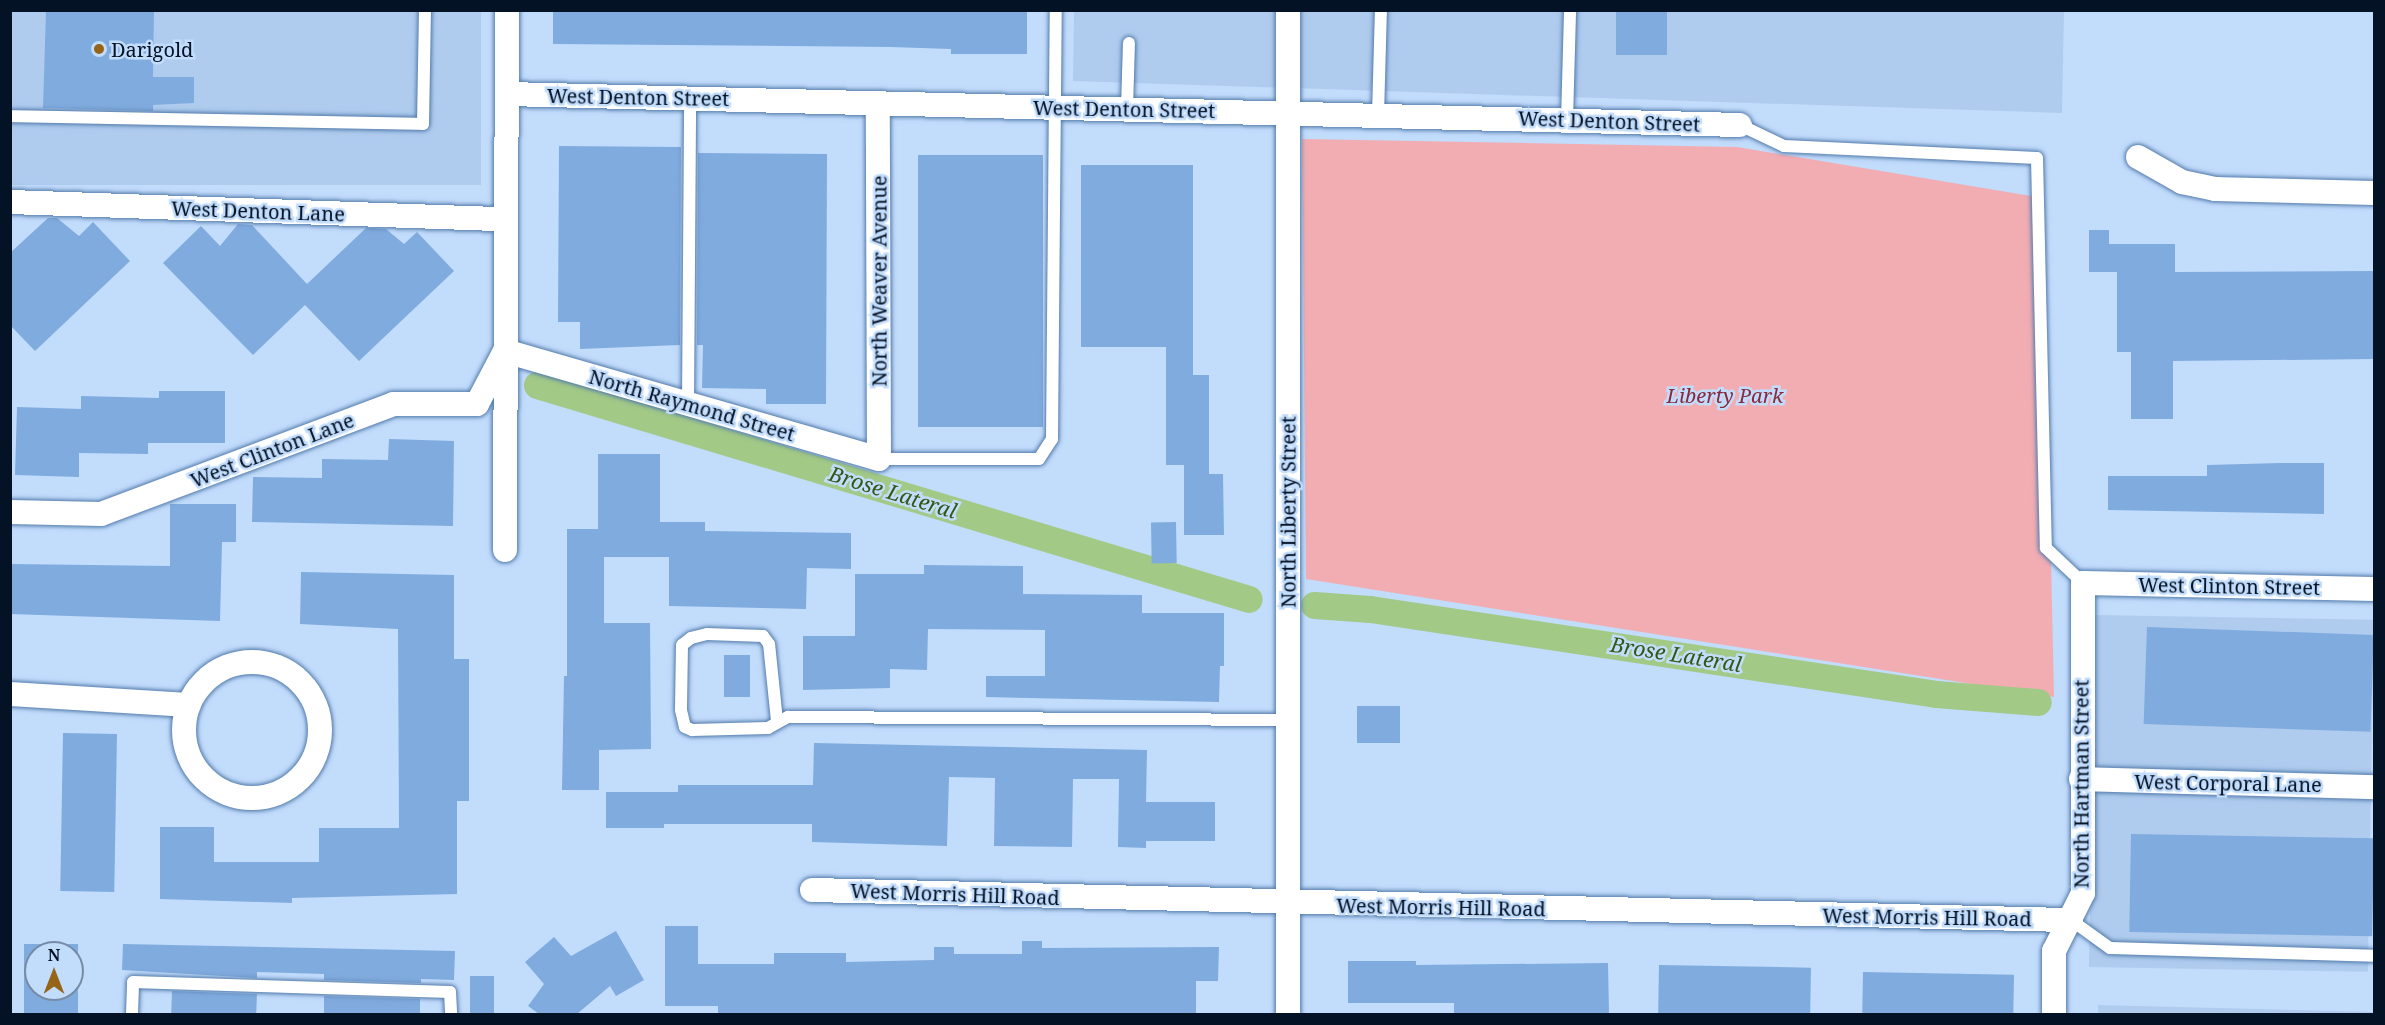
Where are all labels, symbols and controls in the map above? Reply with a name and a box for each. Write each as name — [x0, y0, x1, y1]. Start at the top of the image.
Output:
place label: Darigold — [111, 37, 193, 61]
marker: Darigold — [92, 42, 106, 56]
street label: West Denton Street — [547, 83, 729, 111]
street label: West Denton Street — [1033, 95, 1215, 123]
street label: West Denton Street — [1517, 106, 1701, 136]
street label: North Weaver Avenue — [867, 175, 891, 387]
street label: West Denton Lane — [171, 196, 345, 226]
street label: North Raymond Street — [586, 364, 798, 446]
park label: Liberty Park — [1667, 383, 1783, 407]
street label: West Clinton Lane — [187, 408, 357, 492]
street label: North Liberty Street — [1276, 416, 1300, 608]
water label: Brose Lateral — [826, 461, 960, 523]
street label: West Clinton Street — [2138, 572, 2320, 600]
water label: Brose Lateral — [1609, 631, 1743, 677]
street label: North Hartman Street — [2069, 680, 2093, 888]
street label: West Corporal Lane — [2134, 769, 2322, 797]
street label: West Morris Hill Road — [850, 878, 1060, 910]
street label: West Morris Hill Road — [1336, 893, 1546, 921]
street label: West Morris Hill Road — [1822, 903, 2032, 931]
north arrow — [24, 941, 84, 1001]
text: N — [48, 944, 60, 966]

